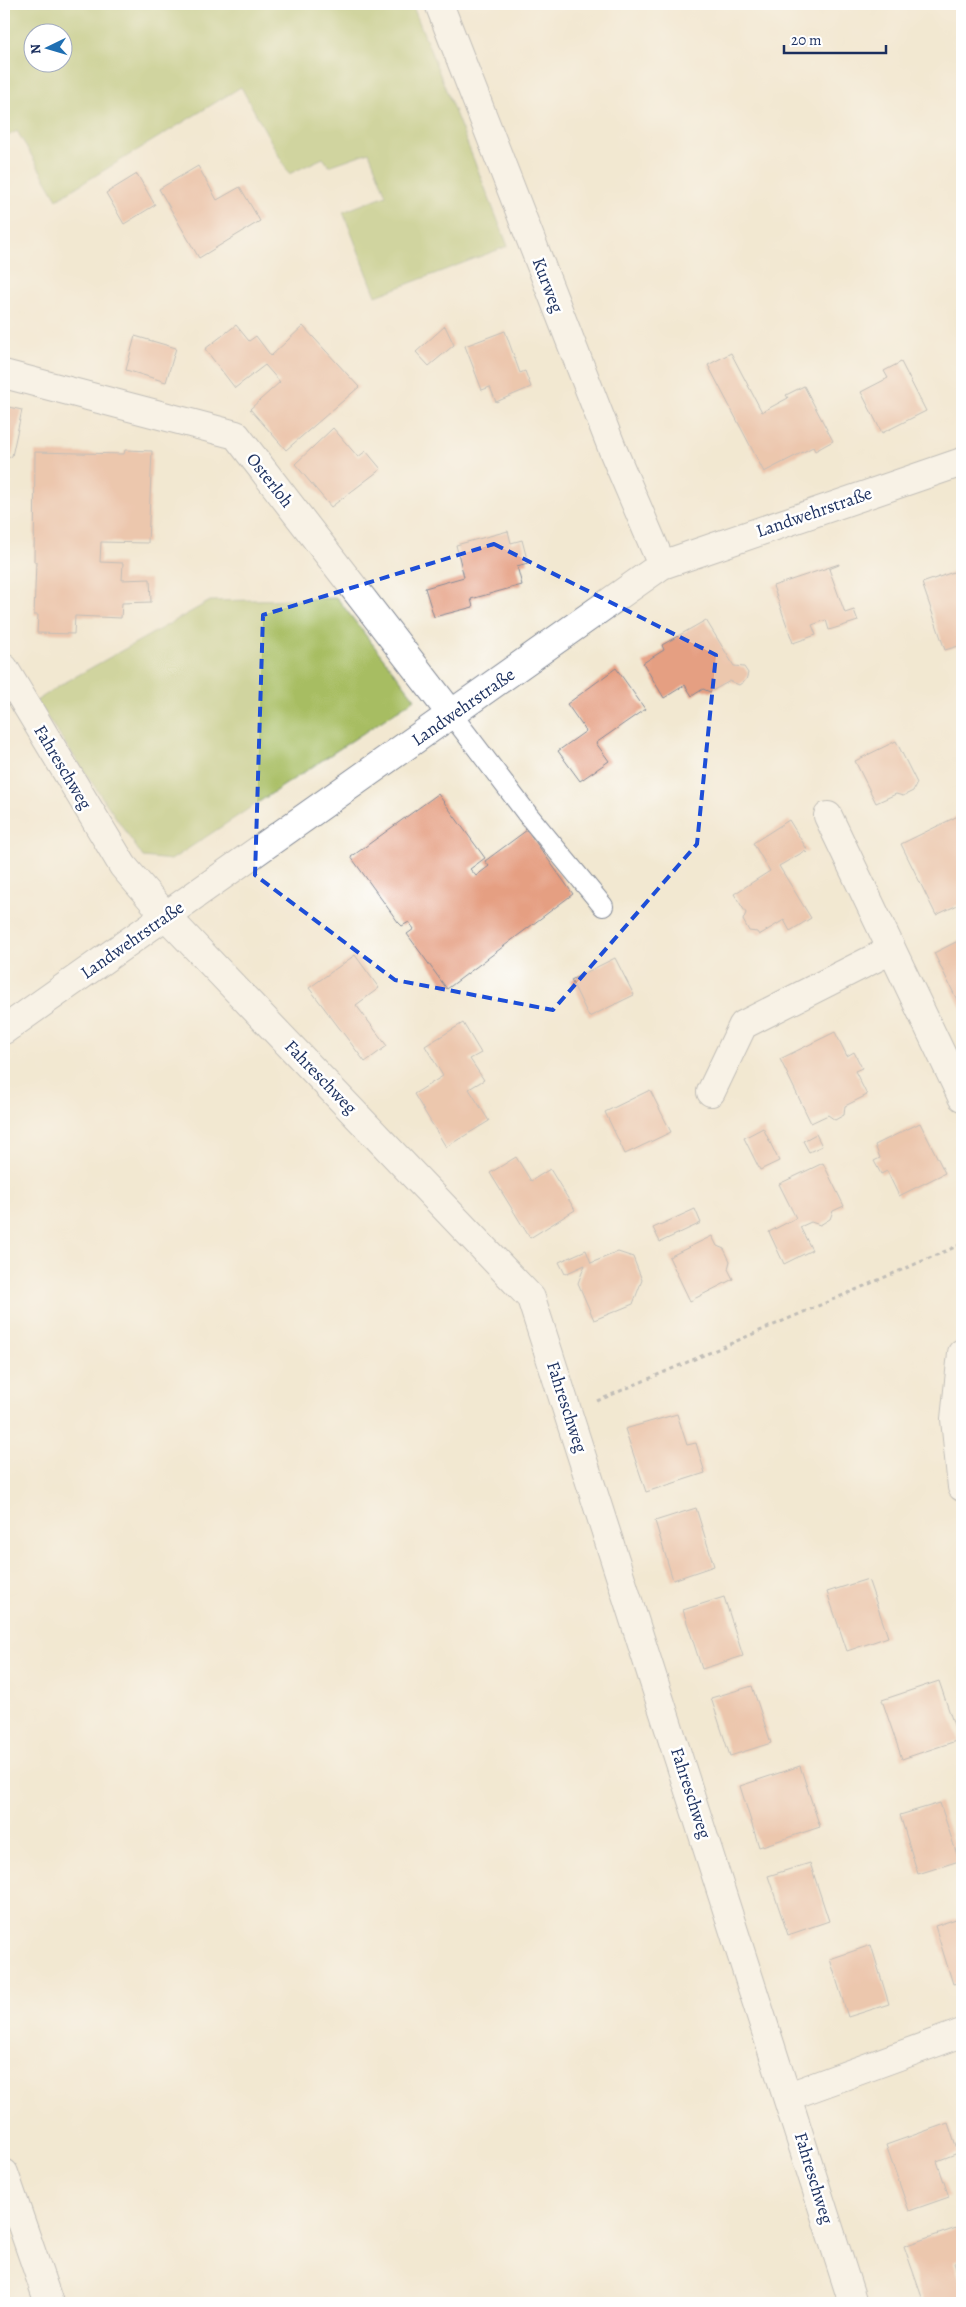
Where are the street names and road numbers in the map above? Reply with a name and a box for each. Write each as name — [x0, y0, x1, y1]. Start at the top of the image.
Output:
street label: Kurweg — [527, 254, 569, 316]
street label: Osterloh — [241, 448, 299, 513]
street label: Landwehrstraße — [753, 481, 875, 543]
street label: Landwehrstraße — [407, 662, 519, 752]
street label: Fahreschweg — [28, 720, 98, 814]
street label: Landwehrstraße — [76, 895, 188, 985]
street label: Fahreschweg — [279, 1035, 363, 1119]
street label: Fahreschweg — [541, 1358, 593, 1456]
street label: Fahreschweg — [665, 1744, 717, 1842]
street label: Fahreschweg — [789, 2129, 839, 2227]

